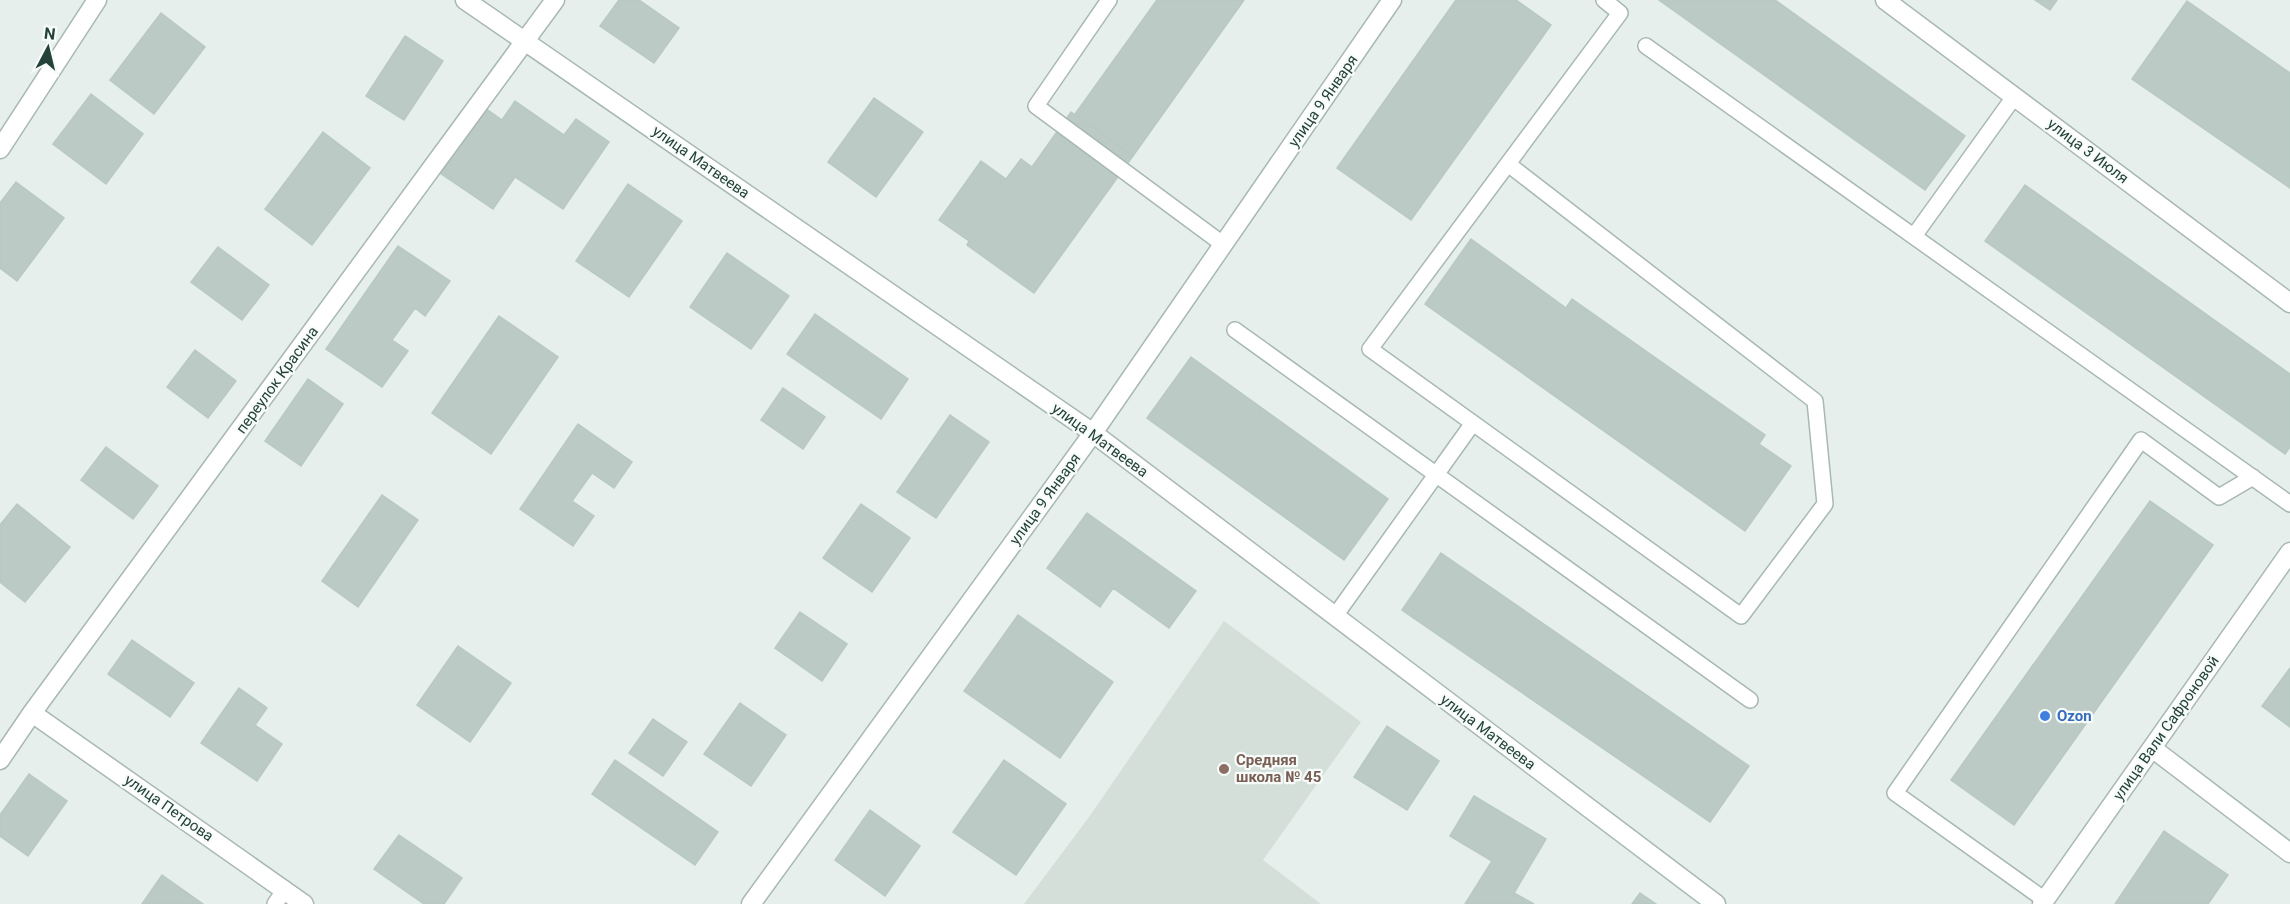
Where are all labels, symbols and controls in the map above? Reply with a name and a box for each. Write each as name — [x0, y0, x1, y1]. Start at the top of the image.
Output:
north arrow — [18, 18, 78, 78]
text: N — [43, 23, 57, 44]
street label: улица 9 Января — [1284, 51, 1362, 151]
street label: улица 3 Июля — [2044, 115, 2132, 187]
street label: улица Матвеева — [649, 122, 753, 202]
street label: переулок Красина — [232, 323, 322, 437]
street label: улица Матвеева — [1048, 399, 1152, 481]
street label: улица 9 Января — [1006, 450, 1084, 548]
street label: улица Вали Сафроновой — [2109, 652, 2223, 804]
street label: улица Матвеева — [1437, 690, 1539, 774]
place label: Ozon — [2057, 707, 2092, 725]
marker: Ozon — [2038, 709, 2052, 723]
place label: Средняя школа № 45 — [1236, 751, 1321, 786]
marker: Средняя школа № 45 — [1217, 762, 1231, 776]
street label: улица Петрова — [121, 771, 217, 845]

